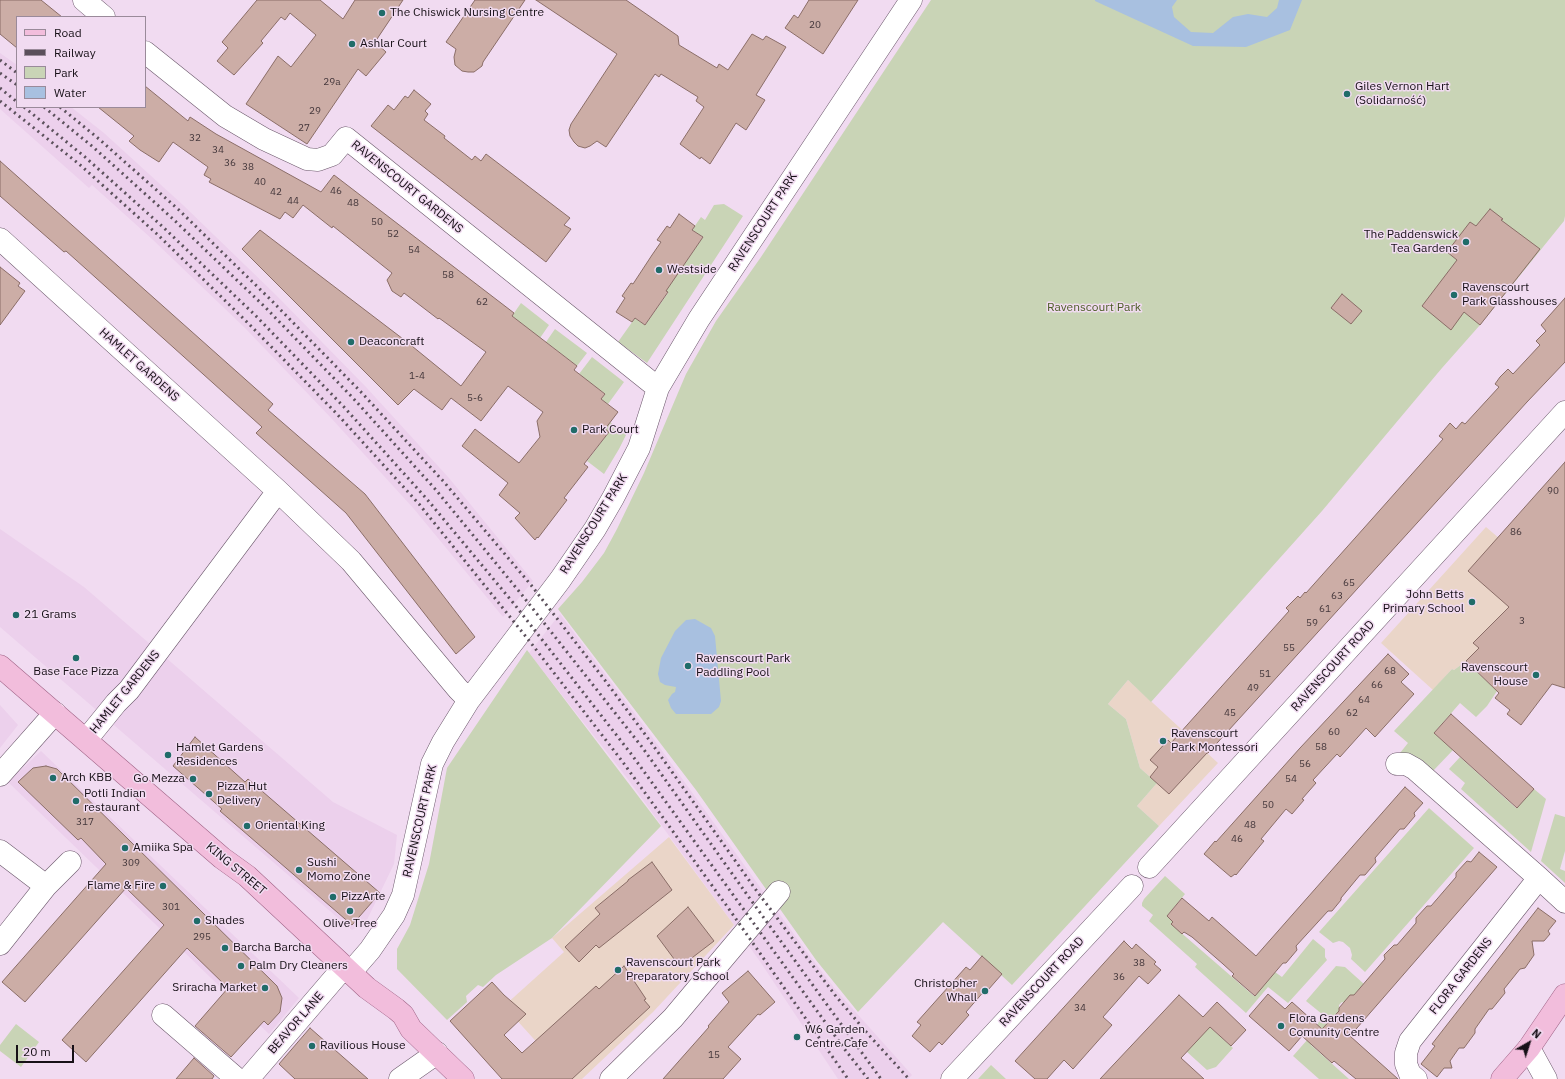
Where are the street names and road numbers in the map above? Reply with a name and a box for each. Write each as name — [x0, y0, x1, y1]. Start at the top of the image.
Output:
street label: RAVENSCOURT GARDENS — [348, 137, 466, 237]
street label: RAVENSCOURT PARK — [726, 170, 800, 274]
street label: HAMLET GARDENS — [96, 325, 182, 405]
street label: RAVENSCOURT PARK — [557, 471, 631, 577]
street label: RAVENSCOURT ROAD — [1288, 618, 1378, 714]
street label: HAMLET GARDENS — [87, 648, 163, 736]
street label: RAVENSCOURT PARK — [400, 763, 440, 879]
street label: KING STREET — [203, 840, 269, 898]
street label: RAVENSCOURT ROAD — [997, 934, 1087, 1030]
street label: FLORA GARDENS — [1427, 935, 1495, 1017]
street label: BEAVOR LANE — [265, 989, 327, 1057]

